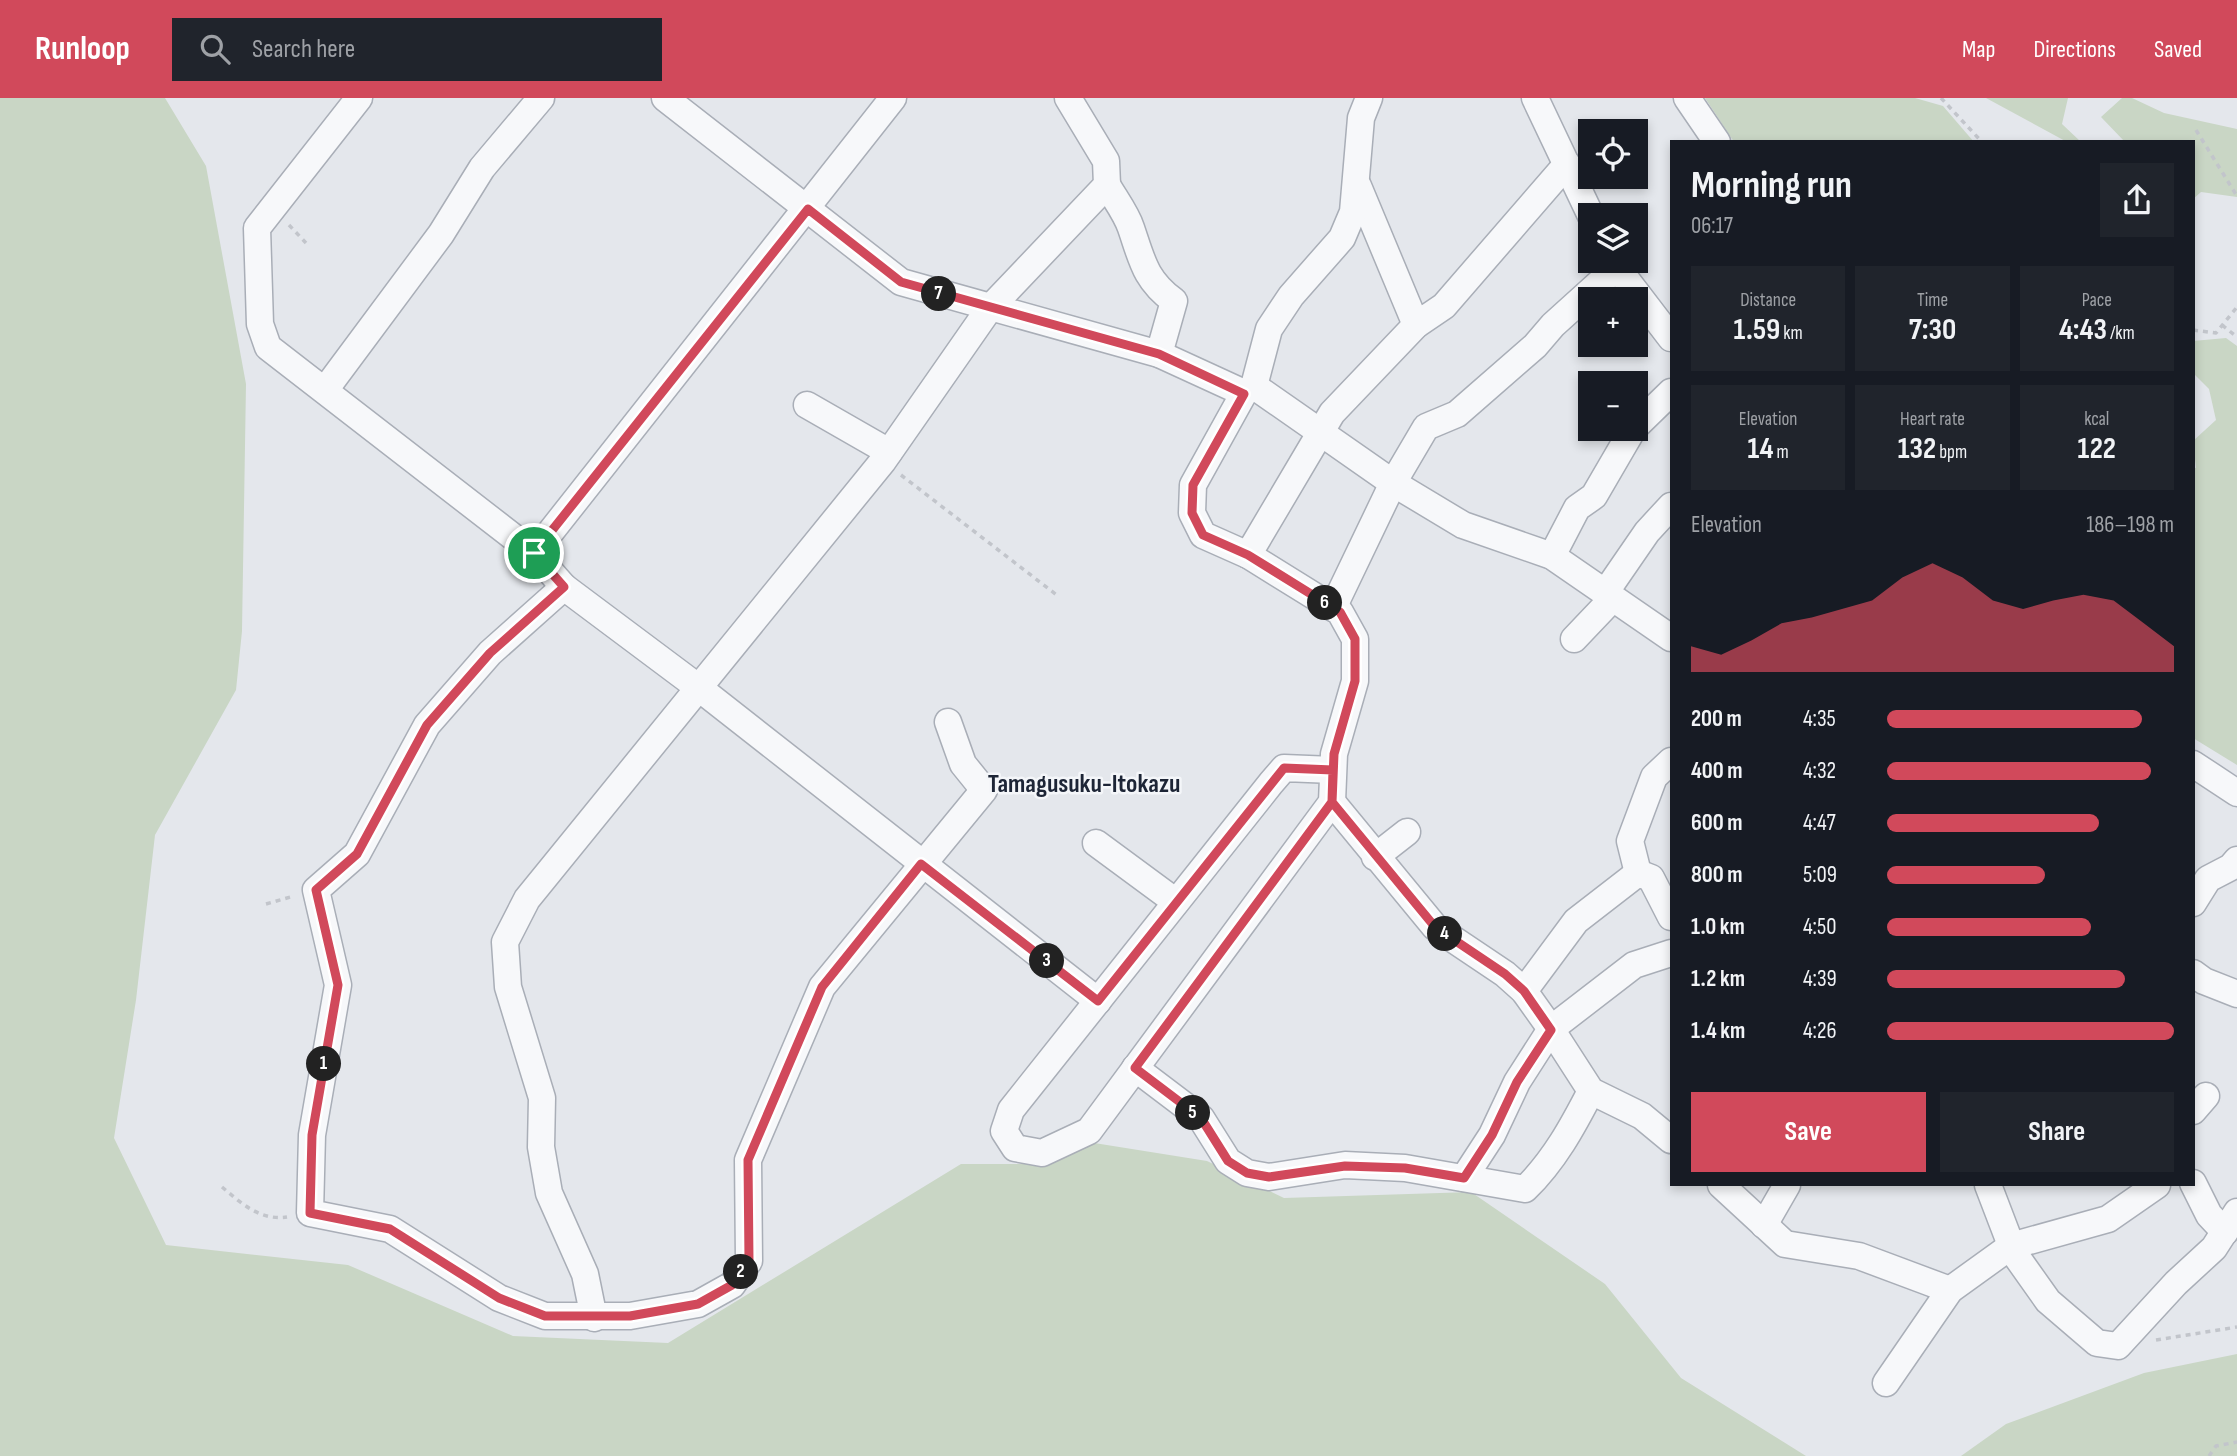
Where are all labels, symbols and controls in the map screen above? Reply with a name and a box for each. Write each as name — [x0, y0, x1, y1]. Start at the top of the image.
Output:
search box — [172, 18, 662, 81]
text: Runloop — [35, 29, 130, 69]
icon: search — [196, 30, 234, 68]
text: Search here — [252, 34, 355, 65]
text: Map — [1962, 35, 1995, 64]
text: Directions — [2033, 35, 2116, 64]
text: Saved — [2154, 35, 2202, 64]
map controls — [1578, 119, 1648, 441]
button: locate — [1578, 119, 1648, 189]
text: Morning run — [1691, 163, 1852, 208]
button: share — [2100, 163, 2174, 237]
button: layers — [1578, 203, 1648, 273]
text: 06:17 — [1691, 212, 1733, 240]
pin: 7 — [922, 276, 956, 312]
text: 7 — [934, 282, 943, 305]
button: + — [1578, 287, 1648, 357]
text: Distance — [1740, 289, 1796, 312]
text: Time — [1917, 289, 1948, 312]
text: Pace — [2082, 289, 2112, 312]
text: 1.59 — [1734, 312, 1780, 348]
text: 7:30 — [1909, 312, 1956, 348]
text: 4:43 — [2059, 312, 2107, 348]
text: km — [1780, 322, 1803, 345]
text: /km — [2107, 322, 2135, 345]
button: − — [1578, 371, 1648, 441]
text: Elevation — [1739, 408, 1797, 431]
text: Heart rate — [1900, 408, 1965, 431]
text: kcal — [2084, 408, 2109, 431]
text: 14 — [1748, 431, 1774, 467]
text: 132 — [1898, 431, 1936, 467]
text: 122 — [2078, 431, 2116, 467]
text: m — [1774, 441, 1789, 464]
text: bpm — [1936, 441, 1967, 464]
text: Elevation — [1691, 511, 1762, 539]
text: 186–198 m — [2086, 511, 2174, 539]
pin — [504, 523, 564, 583]
icon: arrive — [515, 534, 553, 572]
pin: 6 — [1308, 586, 1342, 620]
text: 6 — [1320, 591, 1329, 614]
text: 200 m — [1691, 705, 1742, 733]
text: 4:35 — [1803, 705, 1836, 733]
text: 400 m — [1691, 757, 1742, 785]
text: 4:32 — [1803, 757, 1836, 785]
district label: Tamagusuku-Itokazu — [988, 769, 1180, 800]
text: 600 m — [1691, 809, 1743, 837]
text: 4:47 — [1803, 809, 1836, 837]
text: 800 m — [1691, 861, 1743, 889]
text: 5:09 — [1803, 861, 1837, 889]
text: 1.0 km — [1691, 913, 1745, 941]
text: 4:50 — [1803, 913, 1836, 941]
pin: 4 — [1428, 916, 1462, 952]
text: 4 — [1440, 922, 1449, 945]
pin: 3 — [1030, 944, 1064, 978]
text: 3 — [1042, 949, 1051, 972]
text: 1.2 km — [1691, 965, 1745, 993]
text: 4:39 — [1803, 965, 1837, 993]
text: 1.4 km — [1691, 1017, 1745, 1045]
text: 4:26 — [1803, 1017, 1837, 1045]
pin: 1 — [306, 1046, 342, 1082]
text: 1 — [320, 1052, 327, 1075]
button: Save — [1691, 1092, 1926, 1172]
button: Share — [1940, 1092, 2174, 1172]
pin: 5 — [1176, 1096, 1210, 1130]
text: 5 — [1188, 1101, 1197, 1124]
pin: 2 — [724, 1254, 758, 1290]
text: 2 — [736, 1260, 745, 1283]

